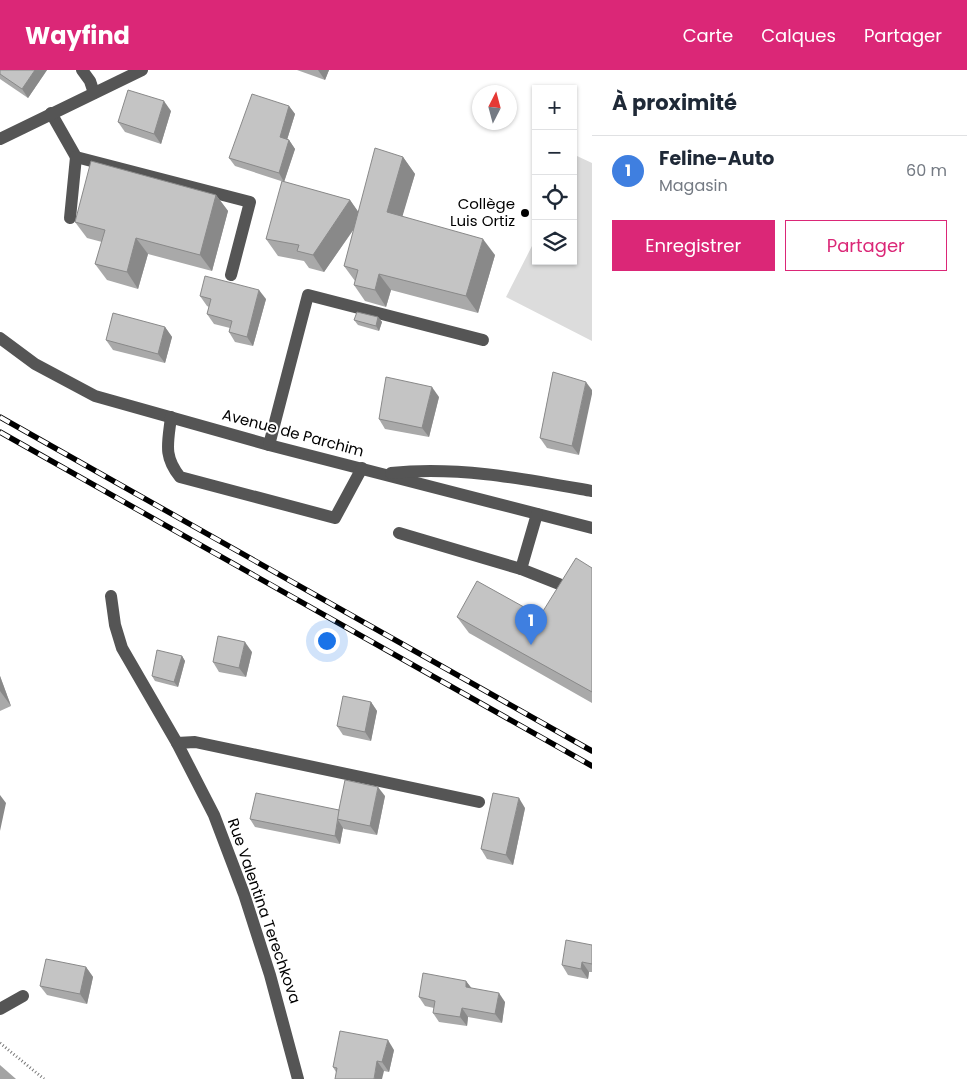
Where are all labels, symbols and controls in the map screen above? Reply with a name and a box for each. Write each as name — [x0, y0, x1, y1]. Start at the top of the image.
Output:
text: Wayfind — [25, 19, 130, 52]
text: Carte — [683, 23, 733, 48]
text: Calques — [761, 23, 836, 48]
text: Partager — [864, 23, 942, 48]
north arrow — [472, 85, 517, 130]
map controls — [532, 85, 577, 265]
button: + — [532, 85, 577, 130]
text: À proximité — [612, 88, 737, 117]
button: − — [532, 130, 577, 175]
text: Feline-Auto — [659, 145, 774, 172]
text: 1 — [625, 159, 631, 182]
text: 60 m — [906, 159, 947, 182]
text: Magasin — [659, 174, 728, 197]
button: locate — [532, 175, 577, 220]
place label: Collège Luis Ortiz — [450, 193, 515, 231]
marker: Collège Luis Ortiz — [519, 207, 531, 219]
button: layers — [532, 220, 577, 265]
button: Enregistrer — [612, 220, 775, 271]
button: Partager — [785, 220, 947, 271]
street label: Avenue de Parchim — [220, 403, 366, 462]
pin: 1 — [515, 604, 547, 645]
your location — [314, 628, 340, 654]
street label: Rue Valentina Terechkova — [223, 815, 306, 1006]

